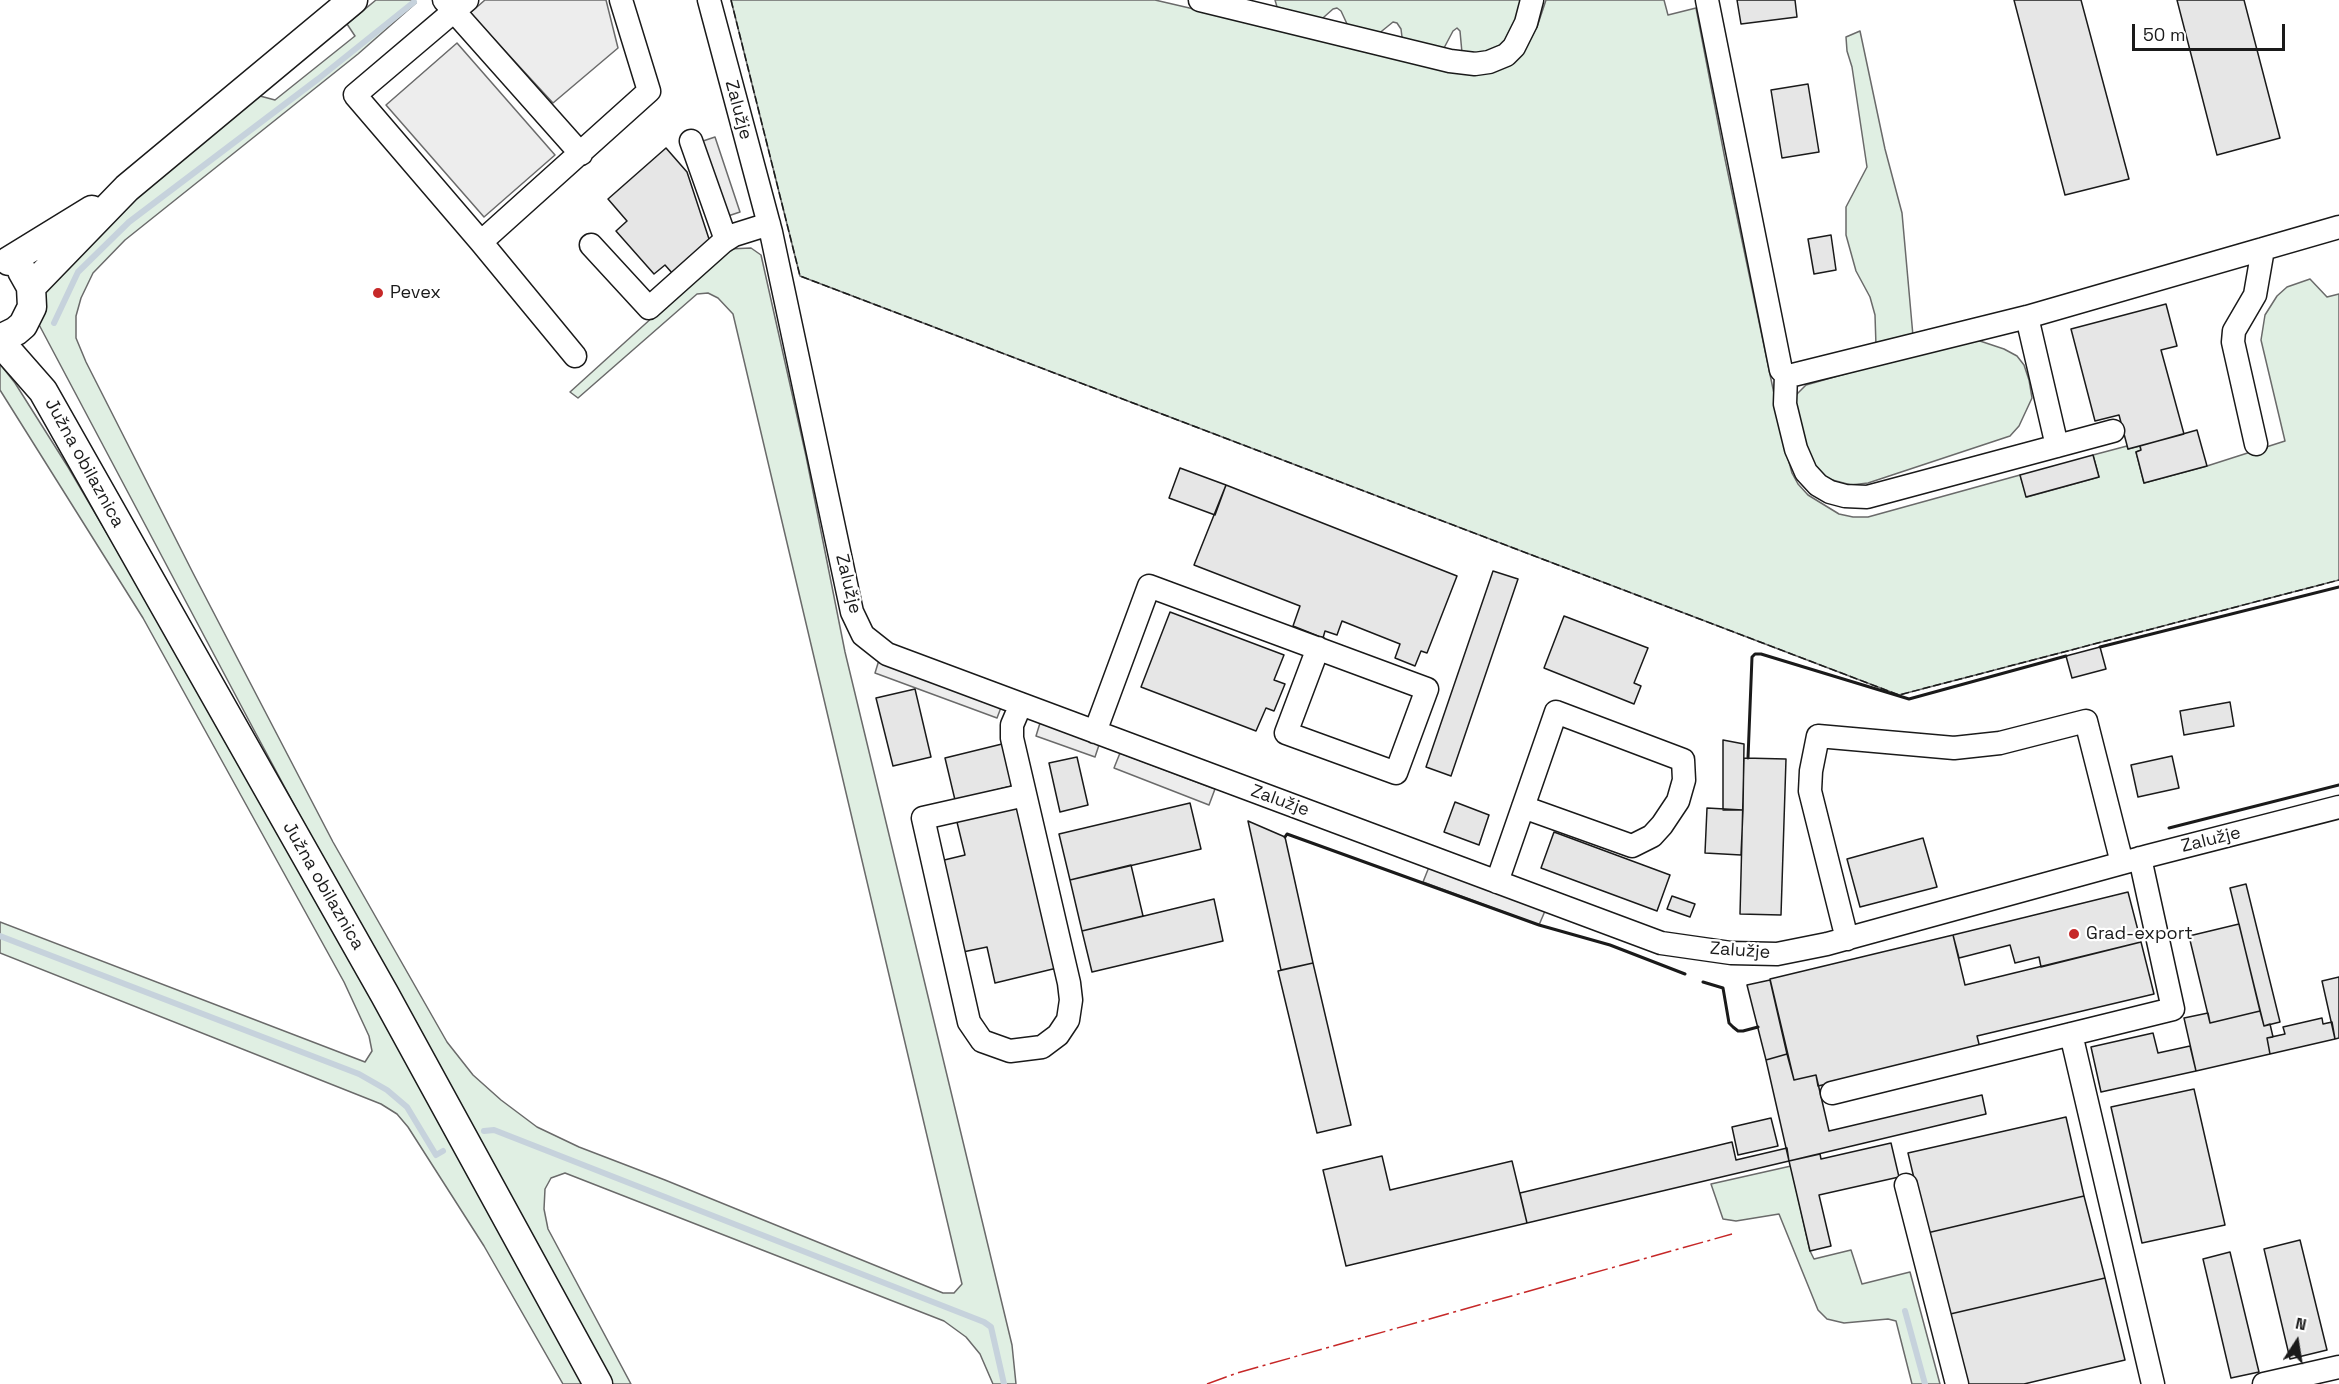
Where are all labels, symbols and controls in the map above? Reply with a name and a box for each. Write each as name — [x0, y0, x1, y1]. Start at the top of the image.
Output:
scale bar — [2135, 12, 2288, 50]
text: 50 m — [2143, 23, 2185, 46]
street label: Zalužje — [720, 78, 756, 142]
place label: Pevex — [390, 282, 441, 304]
marker: Pevex — [371, 286, 385, 300]
street label: Južna obilaznica — [40, 395, 128, 531]
street label: Zalužje — [830, 552, 866, 616]
street label: Zalužje — [1248, 780, 1312, 822]
street label: Južna obilaznica — [278, 818, 368, 954]
street label: Zalužje — [2179, 822, 2243, 858]
place label: Grad-export — [2086, 923, 2193, 945]
marker: Grad-export — [2067, 927, 2081, 941]
street label: Zalužje — [1709, 938, 1771, 964]
north arrow — [2267, 1312, 2327, 1372]
text: N — [2293, 1313, 2308, 1335]

